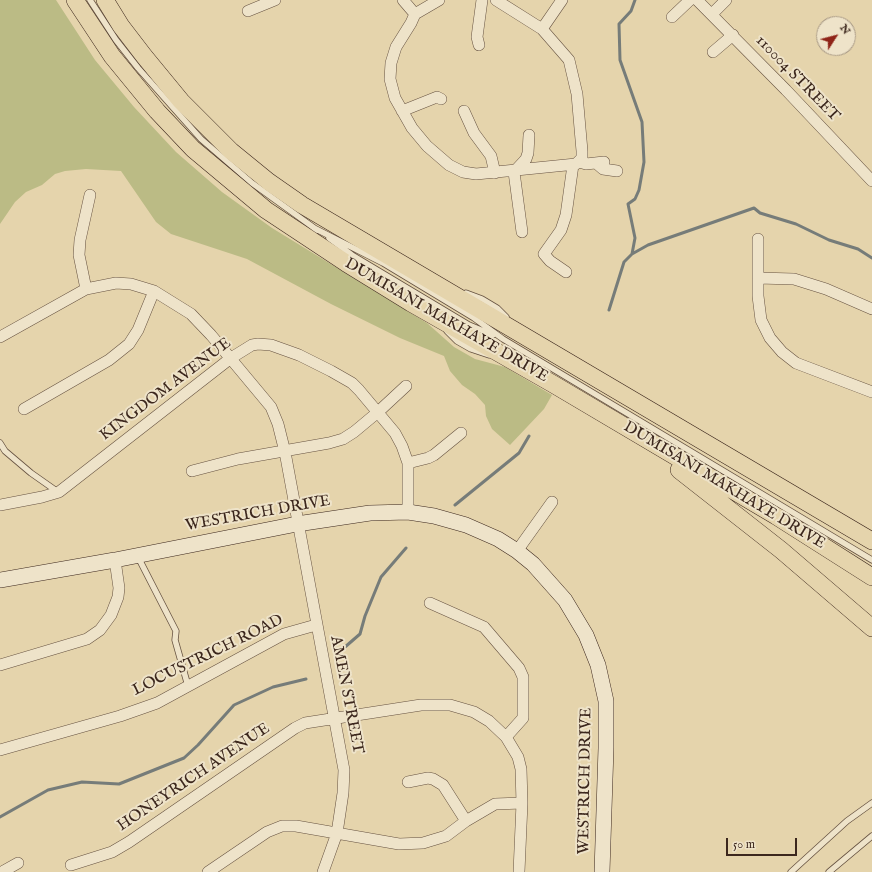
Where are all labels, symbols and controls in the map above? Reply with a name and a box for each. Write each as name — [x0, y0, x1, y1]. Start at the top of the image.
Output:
north arrow — [816, 16, 856, 56]
text: N — [836, 22, 853, 38]
street label: 110004 STREET — [751, 32, 843, 126]
street label: DUMISANI MAKHAYE DRIVE — [341, 255, 551, 387]
street label: KINGDOM AVENUE — [97, 334, 235, 446]
street label: DUMISANI MAKHAYE DRIVE — [620, 418, 828, 554]
street label: WESTRICH DRIVE — [184, 492, 332, 536]
street label: LOCUSTRICH ROAD — [130, 611, 286, 701]
street label: AMEN STREET — [325, 634, 367, 756]
street label: WESTRICH DRIVE — [575, 707, 597, 855]
street label: HONEYRICH AVENUE — [114, 720, 274, 836]
scale bar — [728, 830, 799, 856]
text: 50 m — [733, 837, 755, 852]

